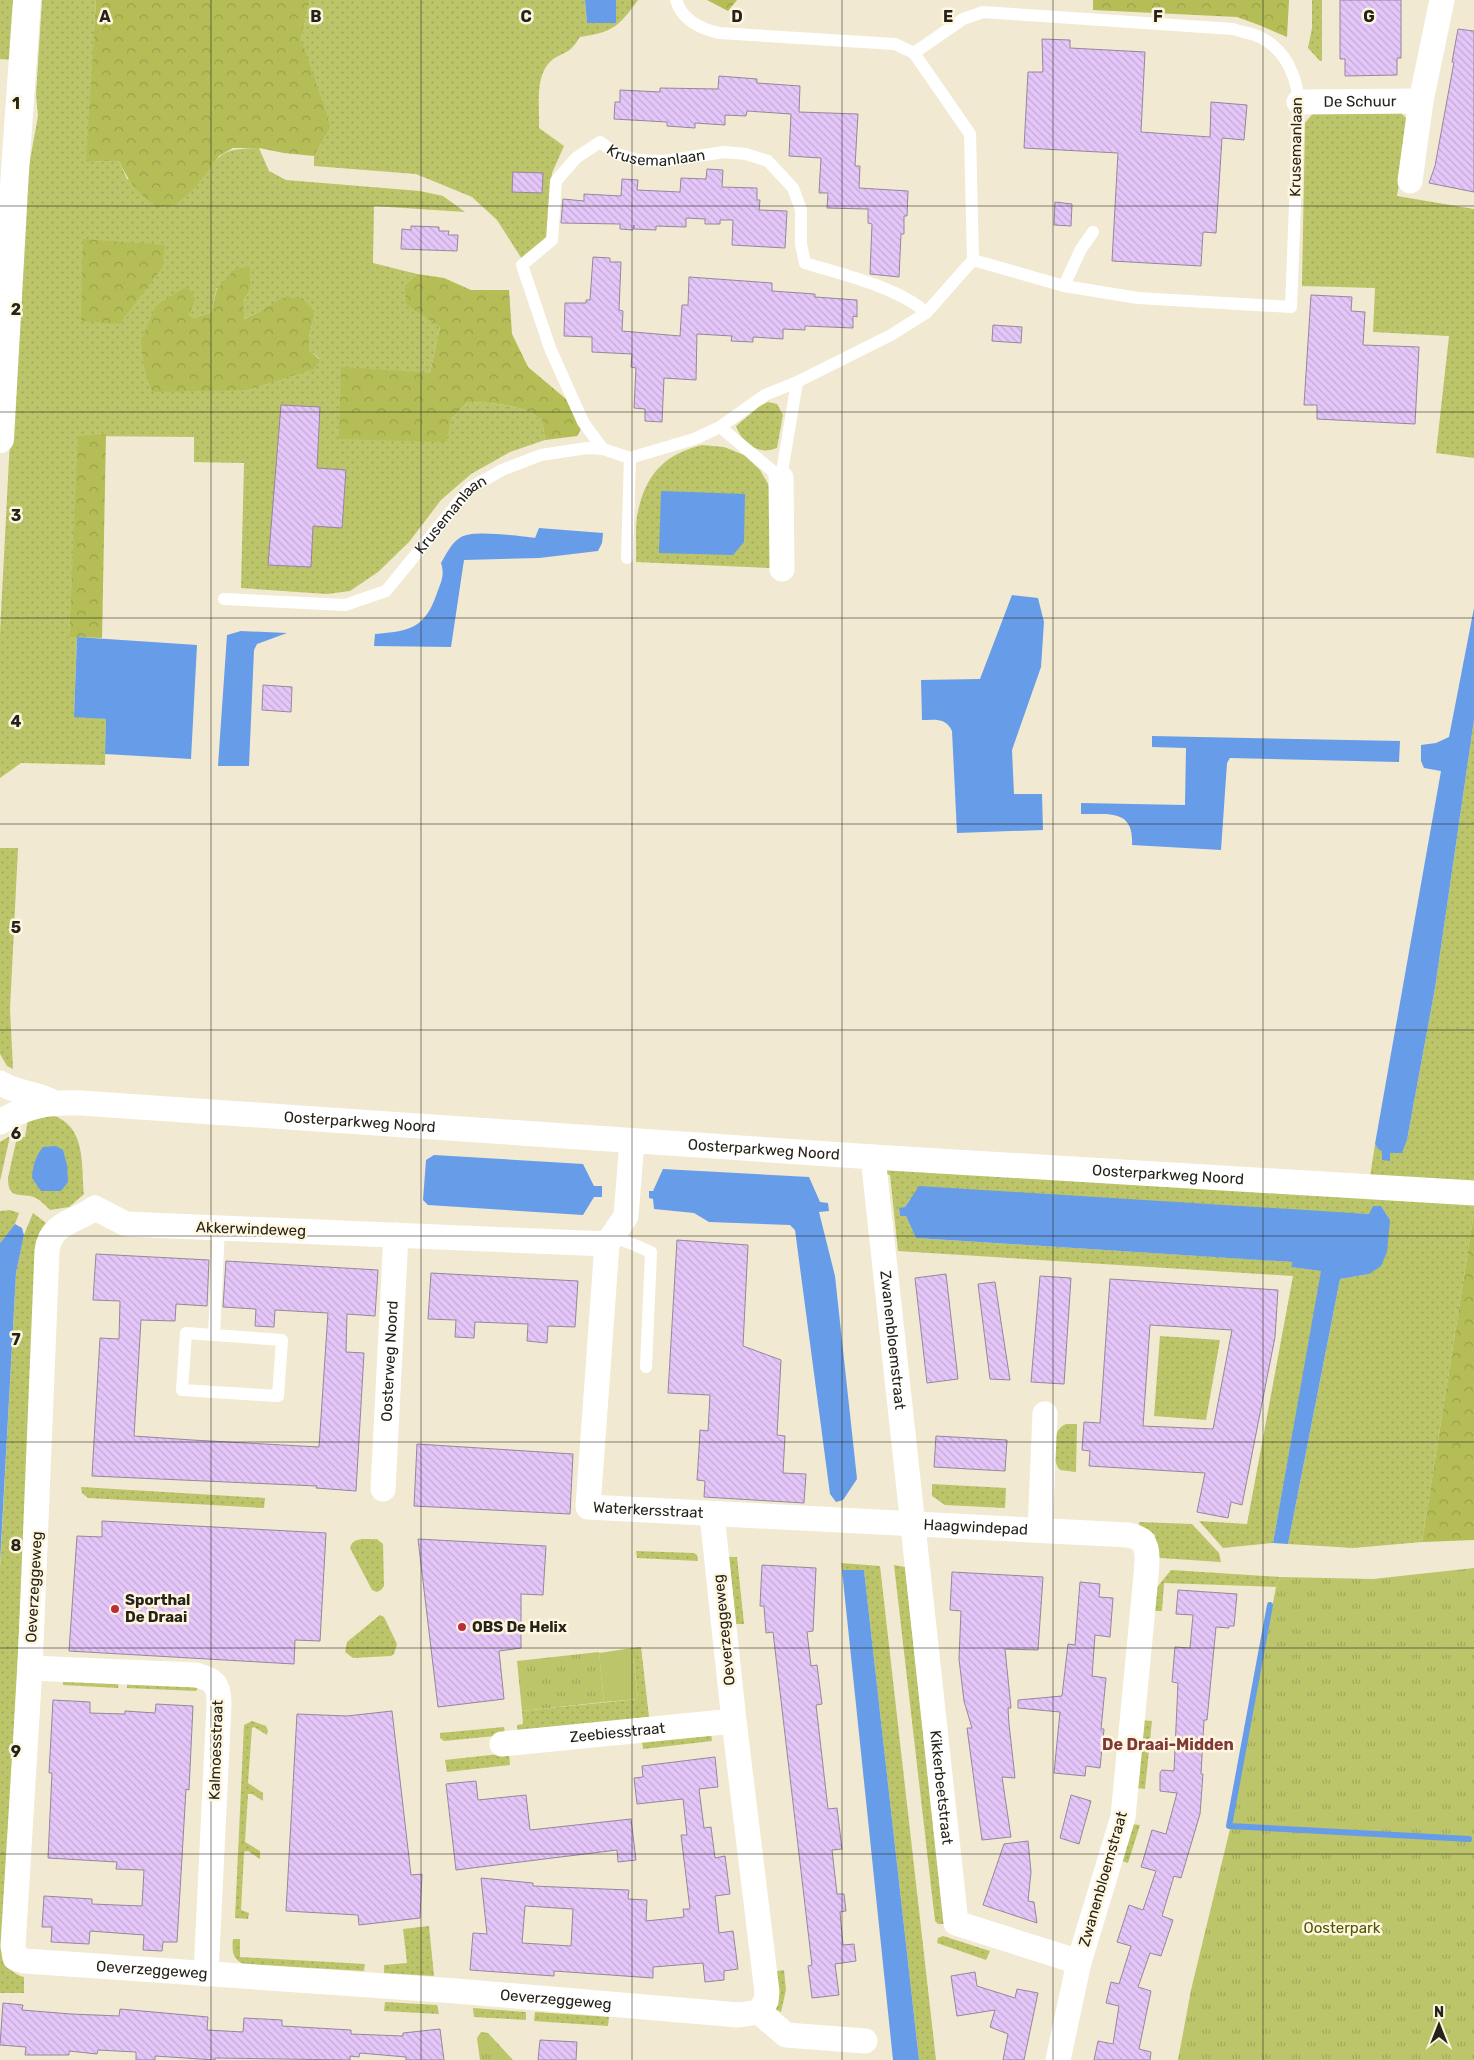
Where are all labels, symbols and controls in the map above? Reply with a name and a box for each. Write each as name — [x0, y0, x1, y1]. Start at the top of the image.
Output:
text: A — [99, 7, 111, 26]
text: B — [310, 7, 322, 26]
text: C — [520, 7, 532, 26]
text: D — [731, 7, 743, 26]
text: E — [943, 7, 953, 26]
text: F — [1153, 7, 1163, 26]
text: G — [1363, 7, 1375, 26]
street label: De Schuur — [1323, 92, 1397, 111]
text: 1 — [12, 94, 20, 113]
street label: Krusemanlaan — [1286, 97, 1306, 197]
street label: Krusemanlaan — [603, 141, 706, 170]
text: 2 — [11, 300, 21, 319]
street label: Krusemanlaan — [411, 472, 490, 557]
text: 3 — [11, 506, 21, 525]
text: 4 — [11, 712, 22, 731]
text: 5 — [11, 918, 21, 937]
street label: Oosterparkweg Noord — [283, 1108, 436, 1136]
text: 6 — [11, 1124, 21, 1143]
street label: Oosterparkweg Noord — [687, 1135, 840, 1164]
street label: Oosterparkweg Noord — [1092, 1161, 1244, 1188]
street label: Akkerwindeweg — [196, 1218, 306, 1240]
street label: Zwanenbloemstraat — [876, 1269, 909, 1411]
street label: Oosterweg Noord — [377, 1300, 402, 1422]
text: 7 — [11, 1330, 21, 1349]
street label: Waterkersstraat — [593, 1498, 704, 1522]
street label: Haagwindepad — [923, 1515, 1028, 1539]
street label: Oeverzeggeweg — [22, 1531, 46, 1643]
text: 8 — [11, 1536, 22, 1555]
street label: Oeverzeggeweg — [709, 1574, 739, 1686]
place label: Sporthal De Draai — [125, 1591, 190, 1626]
marker: Sporthal De Draai — [109, 1603, 121, 1615]
place label: OBS De Helix — [472, 1618, 567, 1636]
marker: OBS De Helix — [456, 1621, 468, 1633]
street label: Kalmoesstraat — [205, 1699, 227, 1800]
street label: Zeebiesstraat — [569, 1719, 666, 1746]
street label: Kikkerbeetstraat — [926, 1729, 956, 1846]
district label: De Draai-Midden — [1102, 1735, 1234, 1754]
text: 9 — [11, 1742, 21, 1761]
street label: Zwanenbloemstraat — [1075, 1809, 1131, 1949]
park label: Oosterpark — [1303, 1919, 1381, 1937]
street label: Oeverzeggeweg — [96, 1957, 208, 1983]
street label: Oeverzeggeweg — [499, 1986, 612, 2013]
north arrow — [1414, 2000, 1464, 2050]
text: N — [1434, 2004, 1444, 2021]

